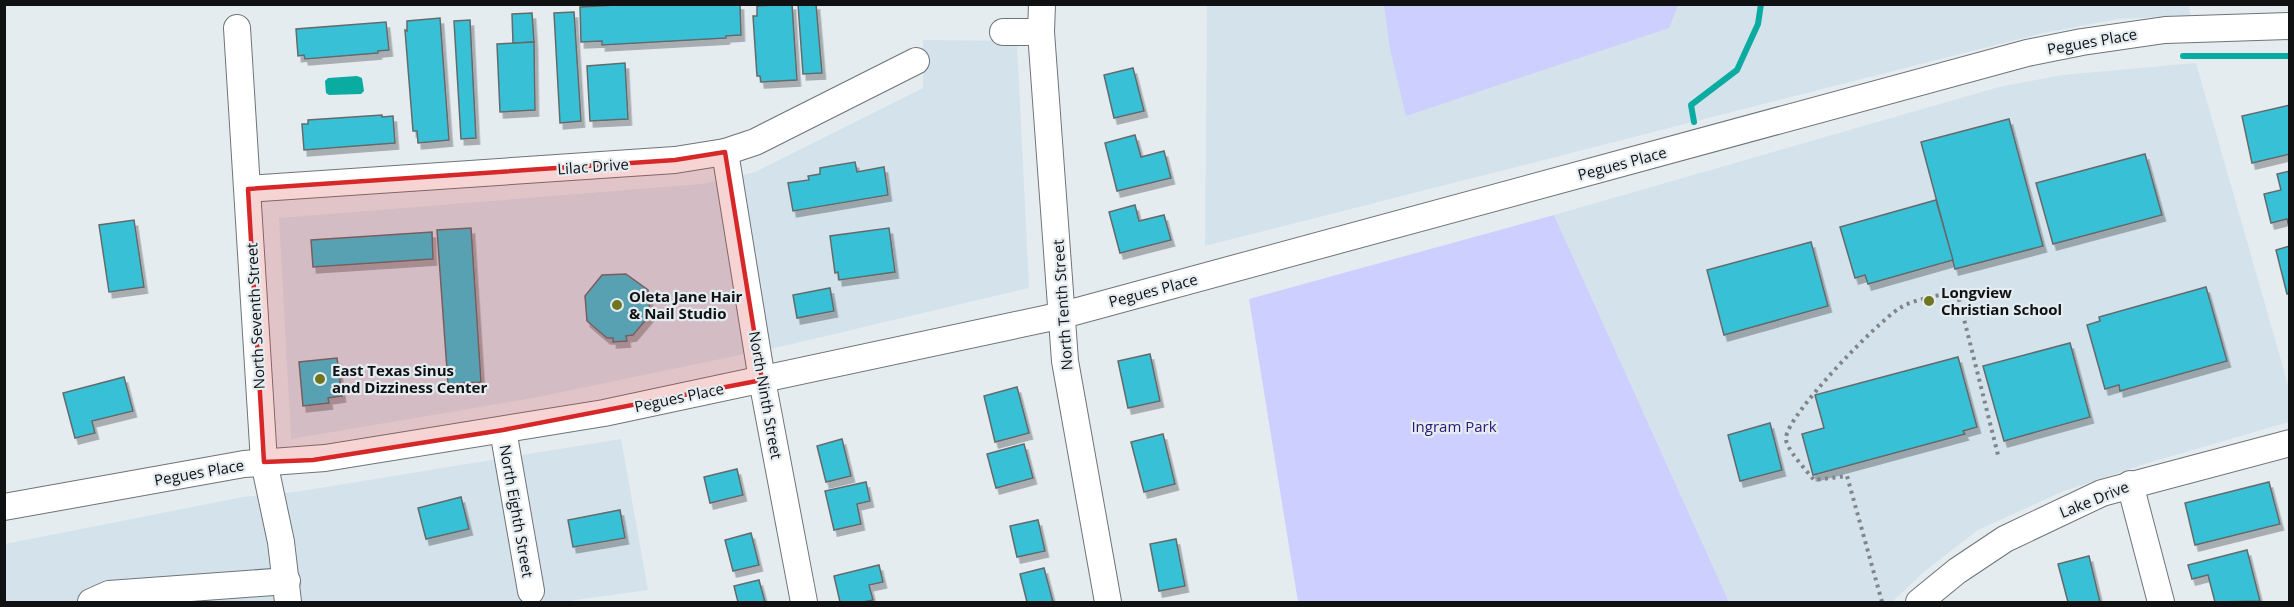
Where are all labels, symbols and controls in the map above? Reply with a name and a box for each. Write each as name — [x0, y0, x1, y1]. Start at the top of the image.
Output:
street label: Pegues Place — [2045, 23, 2139, 59]
street label: Pegues Place — [1575, 142, 1669, 184]
street label: Lilac Drive — [557, 154, 629, 178]
street label: North Tenth Street — [1047, 239, 1077, 371]
street label: North Seventh Street — [241, 242, 269, 390]
street label: Pegues Place — [1106, 269, 1200, 311]
place label: Longview Christian School — [1941, 282, 2062, 319]
place label: Oleta Jane Hair & Nail Studio — [629, 286, 743, 323]
marker: Longview Christian School — [1922, 294, 1936, 308]
marker: Oleta Jane Hair & Nail Studio — [610, 298, 624, 312]
street label: North Ninth Street — [745, 329, 787, 461]
place label: East Texas Sinus and Dizziness Center — [332, 360, 487, 397]
marker: East Texas Sinus and Dizziness Center — [313, 372, 327, 386]
street label: Pegues Place — [632, 378, 726, 416]
park label: Ingram Park — [1411, 416, 1497, 436]
street label: North Eighth Street — [495, 443, 539, 579]
street label: Pegues Place — [152, 454, 246, 490]
street label: Lake Drive — [2056, 476, 2132, 522]

